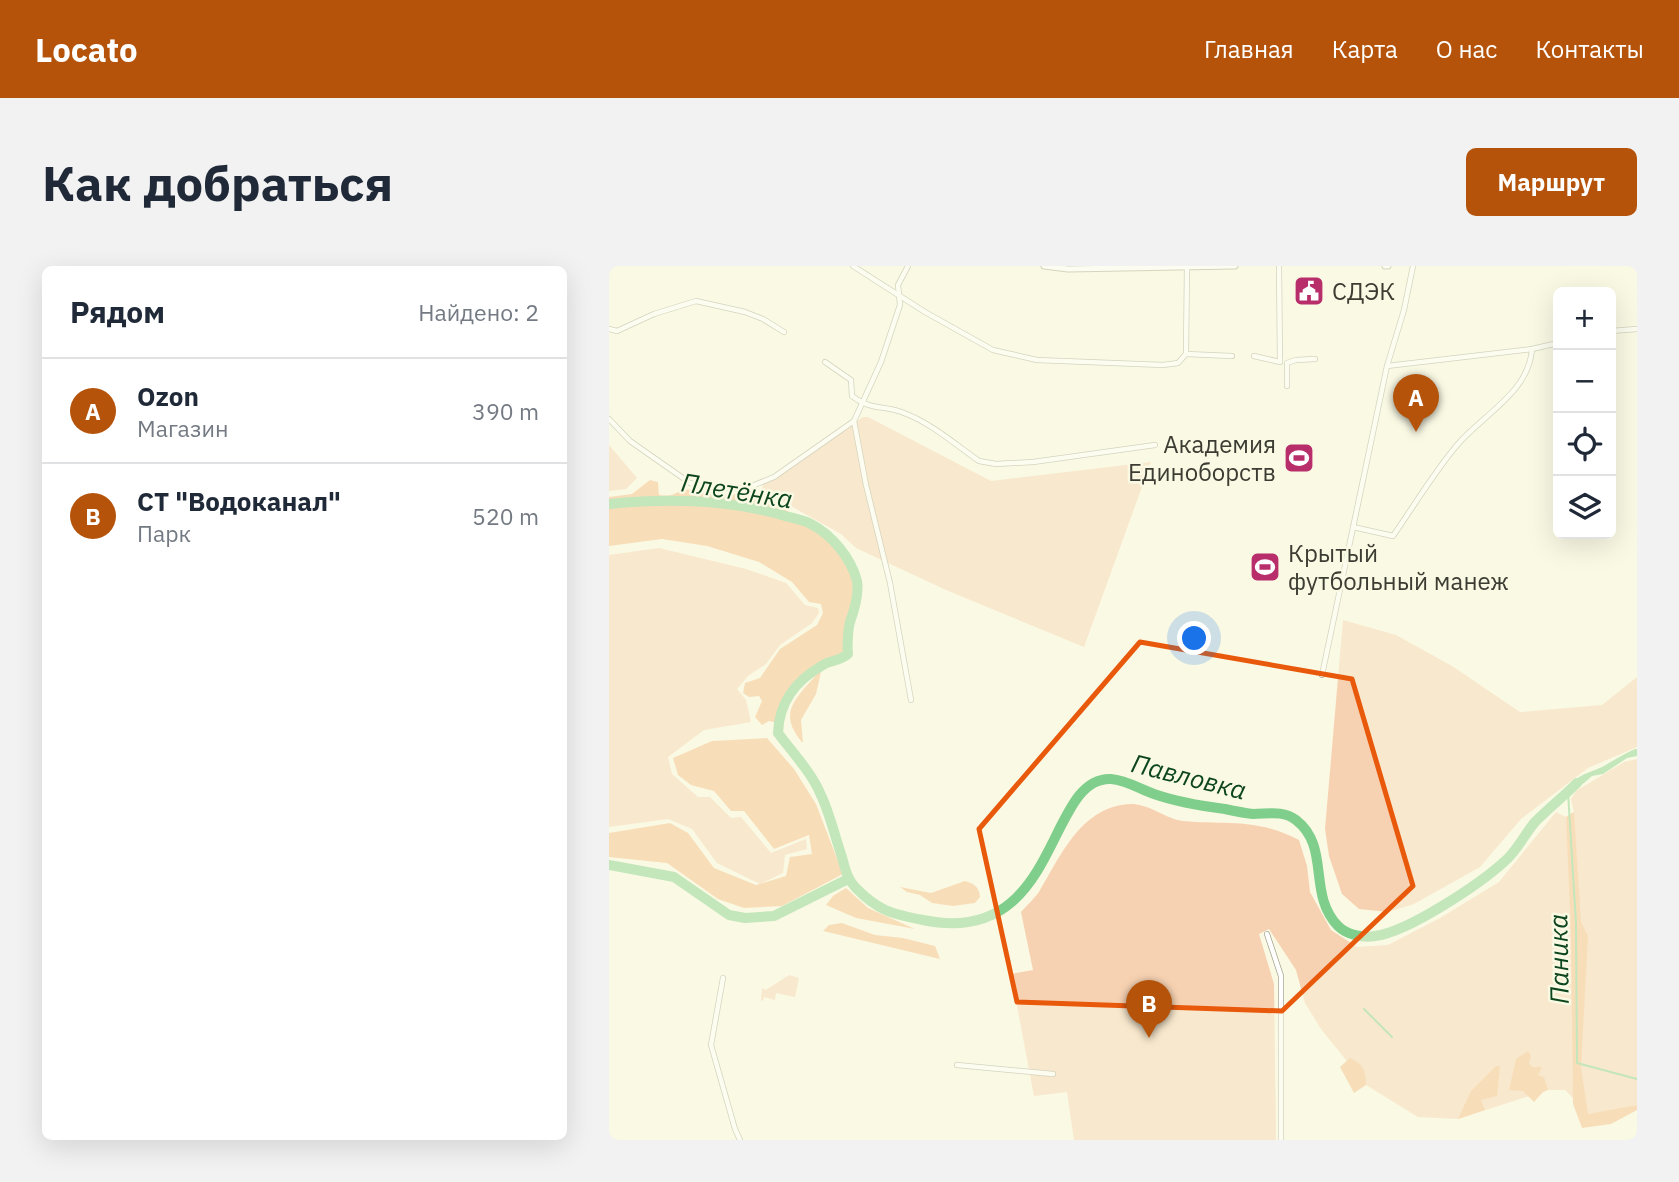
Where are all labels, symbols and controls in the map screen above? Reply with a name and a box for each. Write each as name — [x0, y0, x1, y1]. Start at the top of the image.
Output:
text: Locato — [35, 28, 138, 71]
text: Главная — [1204, 33, 1294, 65]
text: Карта — [1332, 33, 1398, 65]
text: О нас — [1436, 33, 1497, 65]
text: Контакты — [1535, 33, 1644, 65]
button: Маршрут — [1466, 148, 1637, 216]
text: Как добраться — [42, 151, 393, 214]
public building icon: СДЭК — [1292, 274, 1326, 308]
place label: СДЭК — [1332, 275, 1395, 307]
map controls — [1553, 287, 1616, 539]
button: + — [1553, 287, 1616, 350]
text: Рядом — [70, 292, 165, 331]
text: Найдено: 2 — [418, 297, 539, 327]
button: − — [1553, 350, 1616, 413]
pin: A — [1393, 374, 1439, 432]
text: Ozon — [137, 379, 199, 413]
text: A — [85, 396, 101, 426]
text: 390 m — [472, 396, 539, 426]
text: Магазин — [137, 413, 228, 443]
button: locate — [1553, 413, 1616, 476]
place label: Академия Единоборств — [1128, 428, 1276, 488]
sports icon: Академия Единоборств — [1282, 441, 1316, 475]
water label: Плетёнка — [679, 464, 795, 516]
button: layers — [1553, 476, 1616, 539]
text: СТ "Водоканал" — [137, 484, 341, 518]
text: B — [85, 501, 101, 531]
text: 520 m — [472, 501, 539, 531]
text: Парк — [137, 518, 191, 548]
place label: Крытый футбольный манеж — [1288, 537, 1509, 597]
sports icon: Крытый футбольный манеж — [1248, 550, 1282, 584]
your location — [1177, 621, 1211, 655]
water label: Павловка — [1128, 745, 1250, 807]
water label: Паника — [1540, 914, 1576, 1004]
pin: B — [1126, 980, 1172, 1038]

